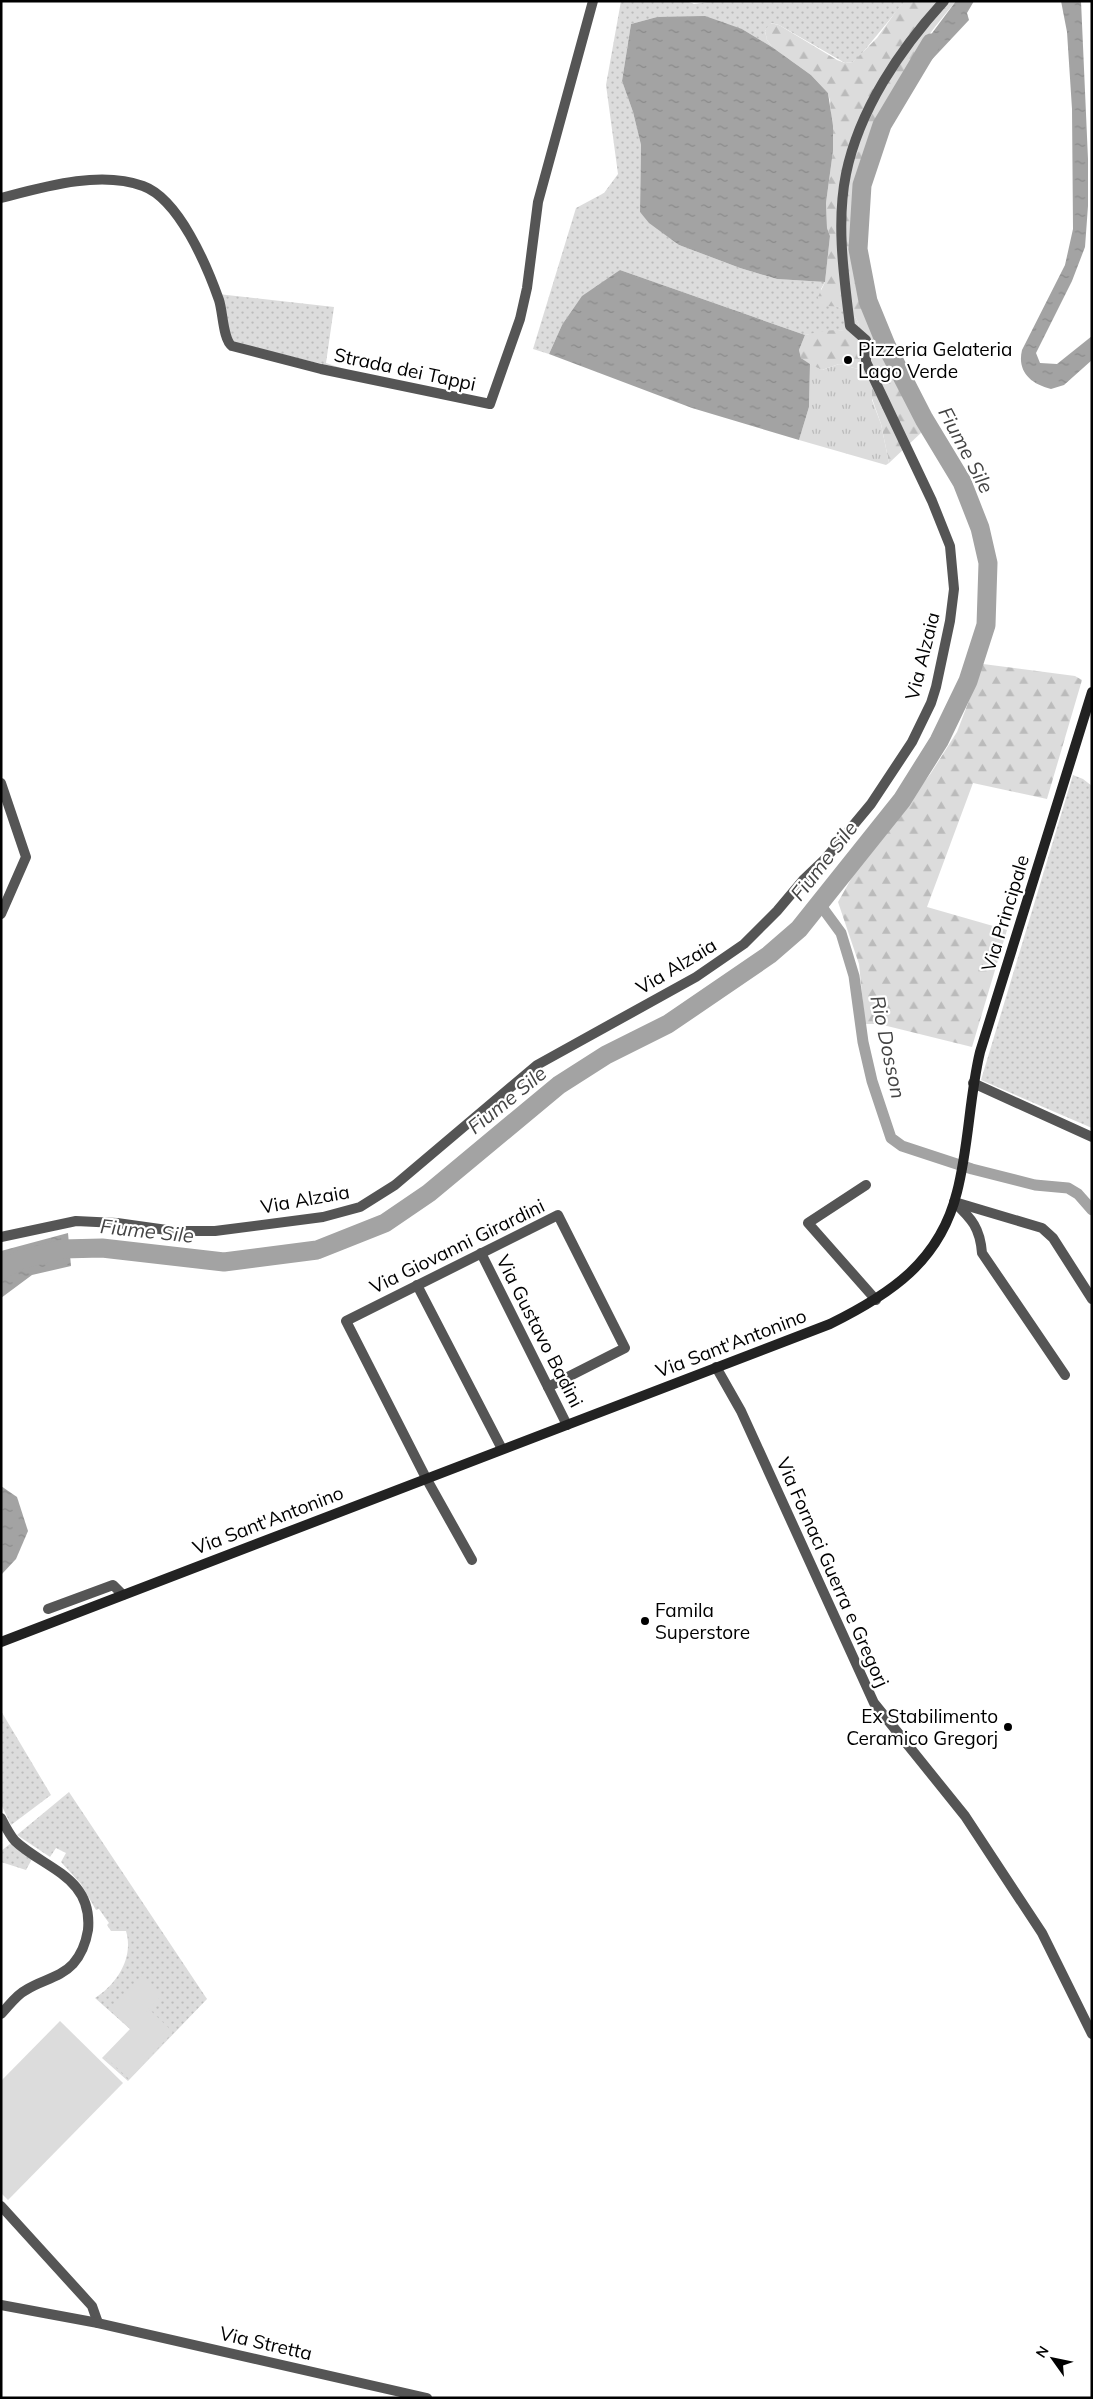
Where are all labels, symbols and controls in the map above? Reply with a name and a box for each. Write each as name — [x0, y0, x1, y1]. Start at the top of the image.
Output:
place label: Pizzeria Gelateria Lago Verde — [858, 337, 1012, 383]
street label: Strada dei Tappi — [332, 342, 478, 396]
marker: Pizzeria Gelateria Lago Verde — [842, 354, 854, 366]
water label: Fiume Sile — [933, 402, 1000, 497]
street label: Via Alzaia — [900, 610, 944, 702]
water label: Fiume Sile — [785, 816, 862, 905]
street label: Via Principale — [976, 852, 1034, 974]
street label: Via Alzaia — [631, 933, 721, 999]
water label: Rio Dosson — [865, 993, 912, 1101]
water label: Fiume Sile — [462, 1060, 551, 1139]
street label: Via Alzaia — [259, 1179, 351, 1219]
street label: Via Giovanni Girardini — [366, 1193, 548, 1299]
water label: Fiume Sile — [99, 1213, 195, 1248]
street label: Via Gustavo Badini — [491, 1251, 589, 1411]
street label: Via Sant'Antonino — [652, 1303, 810, 1383]
street label: Via Fornaci Guerra e Gregorj — [771, 1453, 895, 1691]
street label: Via Sant'Antonino — [189, 1480, 347, 1560]
place label: Famila Superstore — [655, 1598, 750, 1644]
marker: Famila Superstore — [639, 1615, 651, 1627]
place label: Ex Stabilimento Ceramico Gregorj — [846, 1704, 998, 1750]
marker: Ex Stabilimento Ceramico Gregorj — [1002, 1721, 1014, 1733]
street label: Via Stretta — [217, 2321, 315, 2365]
north arrow — [1028, 2334, 1078, 2384]
text: N — [1032, 2343, 1053, 2361]

